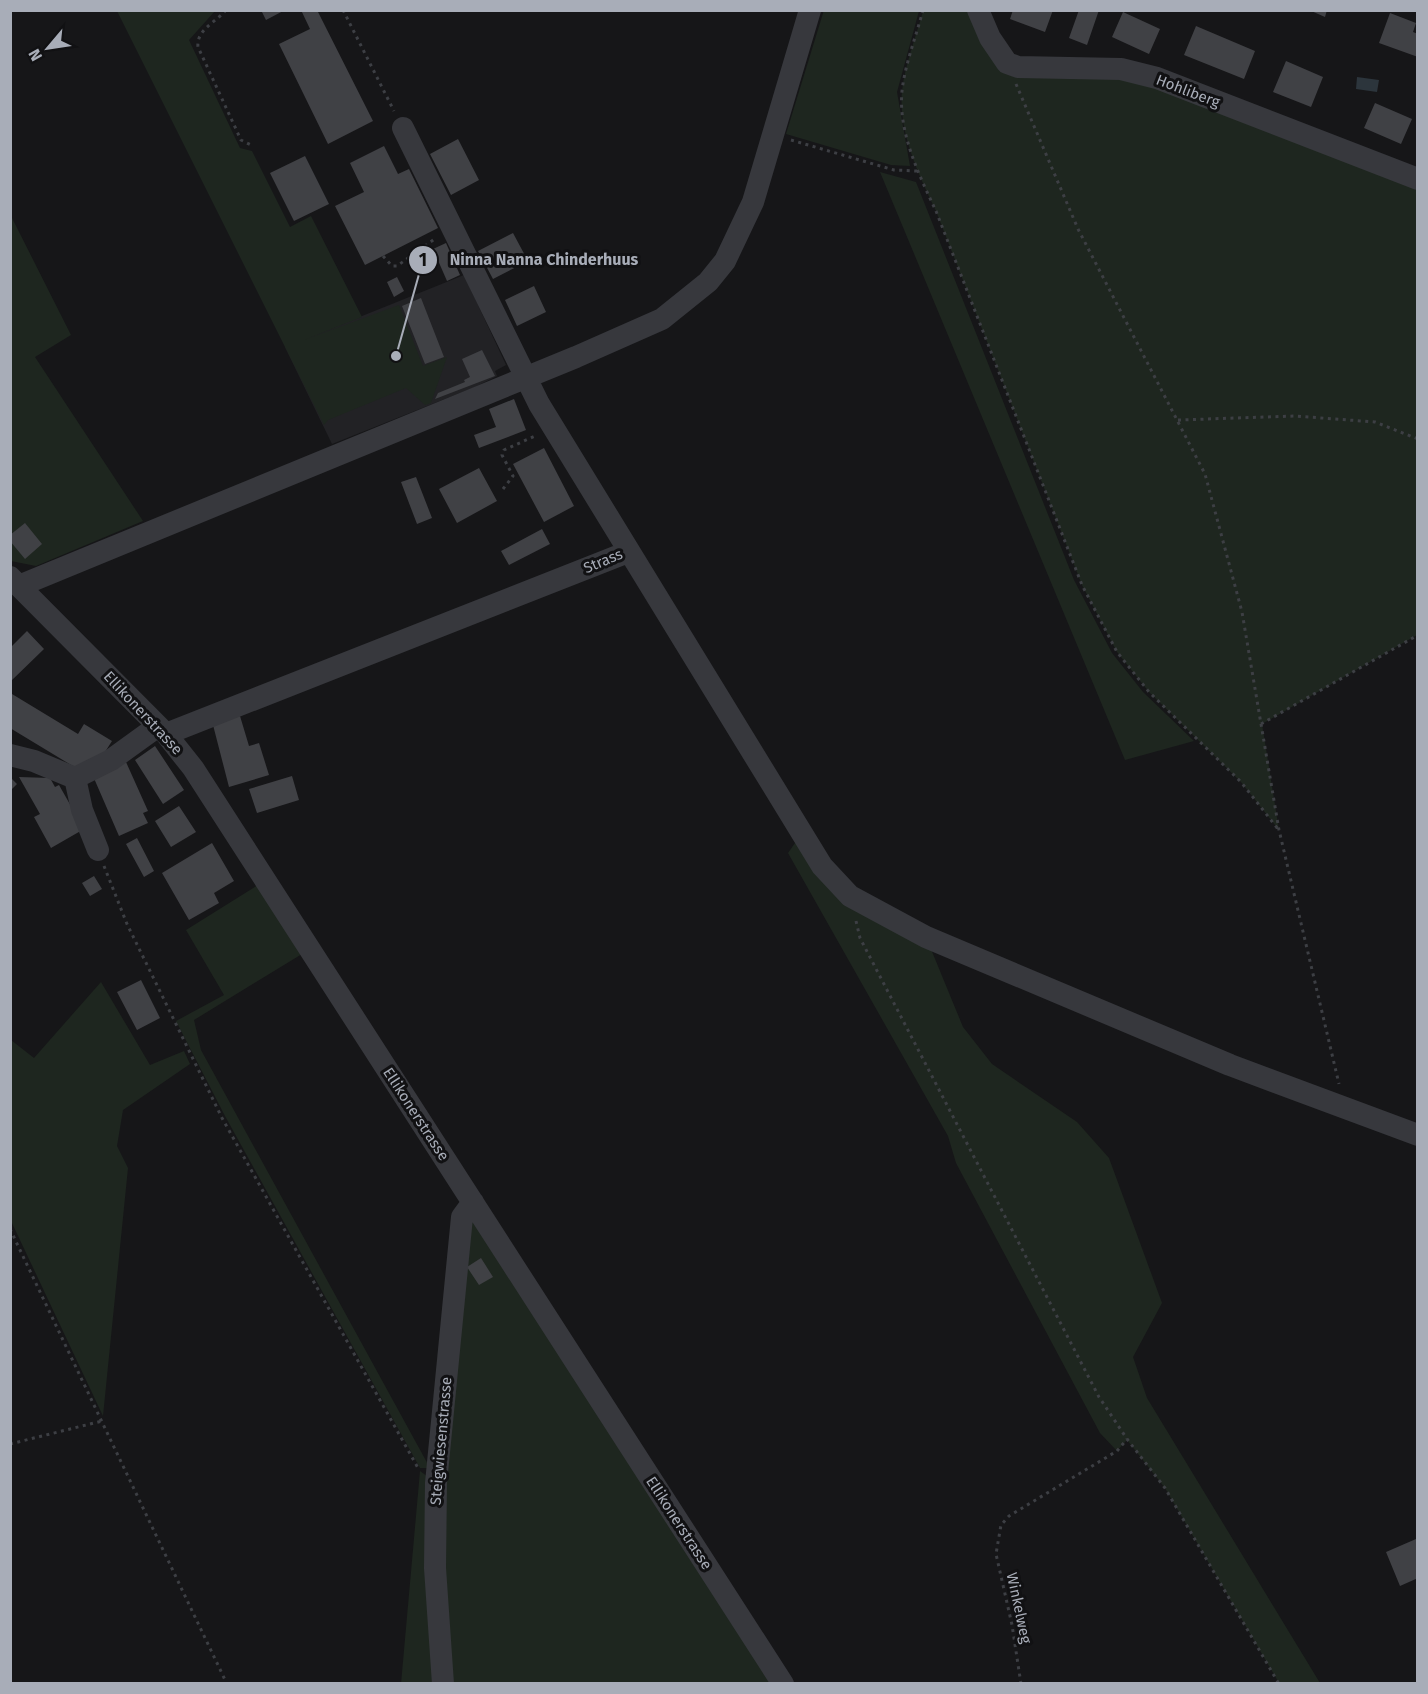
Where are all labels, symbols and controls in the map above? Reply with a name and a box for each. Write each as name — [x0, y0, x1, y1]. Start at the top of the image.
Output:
north arrow — [18, 18, 78, 78]
text: N — [24, 46, 46, 64]
street label: Hohliberg — [1154, 71, 1223, 111]
callout: Ninna Nanna Chinderhuus — [408, 243, 651, 277]
text: 1 — [419, 249, 427, 271]
text: Ninna Nanna Chinderhuus — [450, 250, 639, 269]
street label: Strass — [581, 545, 625, 577]
street label: Ellikonerstrasse — [100, 668, 186, 758]
street label: Ellikonerstrasse — [379, 1064, 453, 1164]
street label: Steigwiesenstrasse — [426, 1376, 456, 1506]
street label: Ellikonerstrasse — [642, 1473, 716, 1573]
street label: Winkelweg — [1003, 1571, 1035, 1645]

